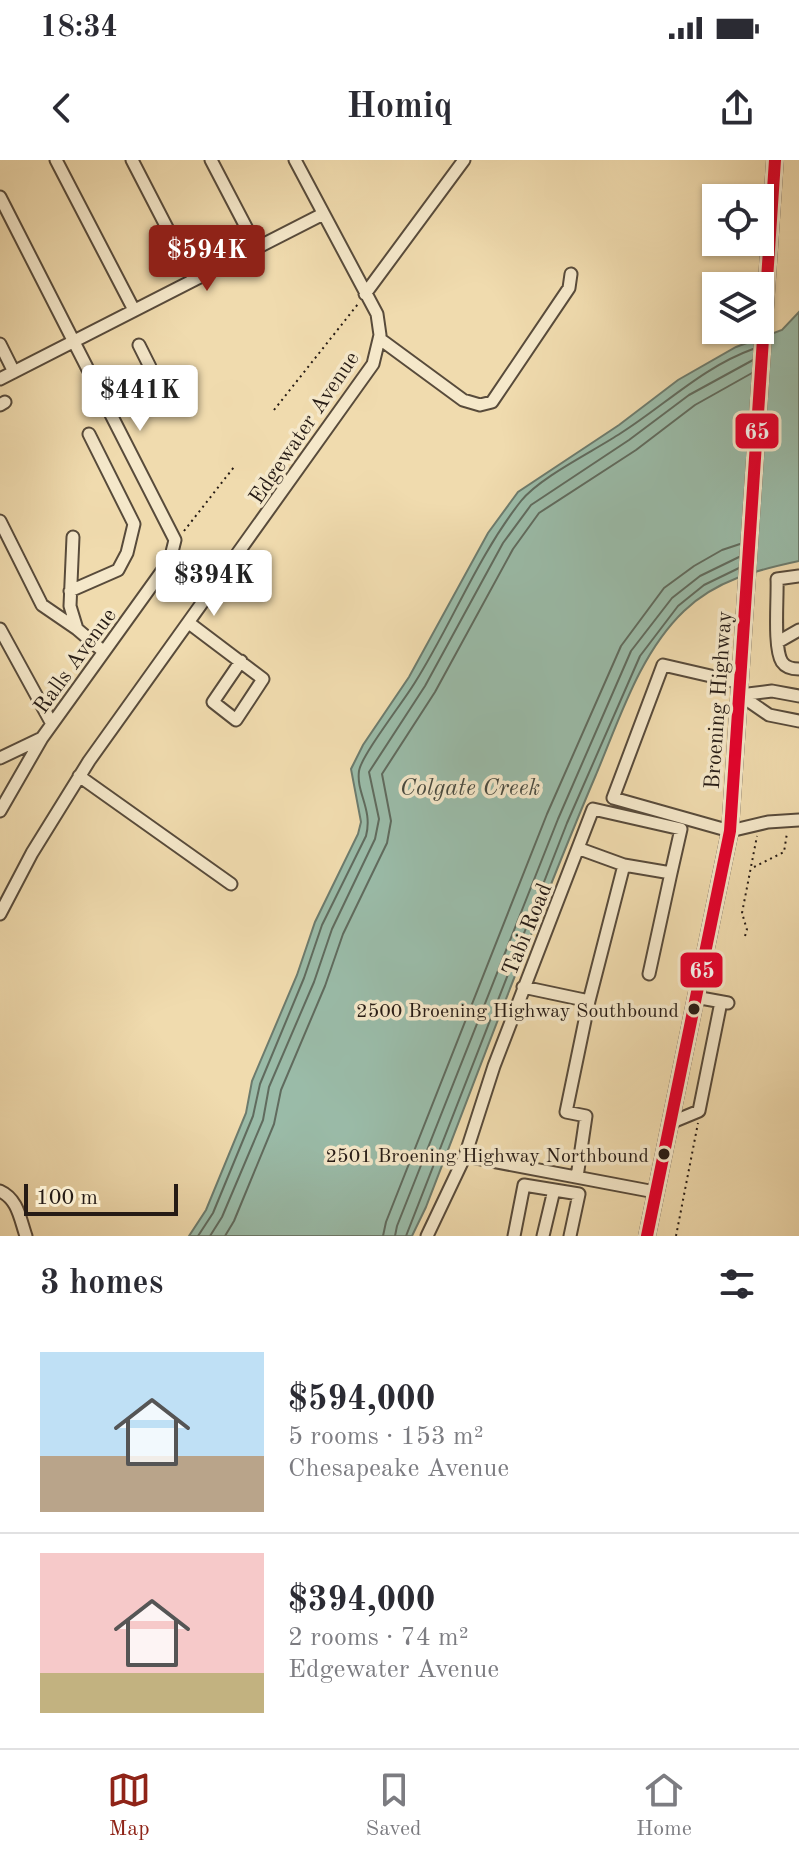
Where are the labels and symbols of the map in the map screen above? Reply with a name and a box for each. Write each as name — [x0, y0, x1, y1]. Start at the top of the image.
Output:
pin: $594K — [151, 225, 263, 293]
street label: Edgewater Avenue — [246, 348, 364, 508]
pin: $441K — [84, 365, 196, 433]
line badge: 65 — [734, 412, 780, 450]
text: 65 — [744, 422, 770, 444]
pin: $394K — [158, 550, 270, 618]
street label: Ralls Avenue — [30, 605, 121, 718]
street label: Broening Highway — [702, 610, 736, 790]
water label: Colgate Creek — [400, 777, 540, 801]
street label: Tabi Road — [499, 880, 556, 979]
line badge: 65 — [679, 951, 724, 989]
text: 65 — [689, 961, 715, 983]
marker: 2500 Broening Highway Southbound — [686, 1001, 702, 1017]
place label: 2500 Broening Highway Southbound — [356, 1002, 679, 1022]
marker: 2501 Broening Highway Northbound — [656, 1146, 672, 1162]
place label: 2501 Broening Highway Northbound — [326, 1147, 649, 1167]
scale bar — [24, 1180, 178, 1216]

